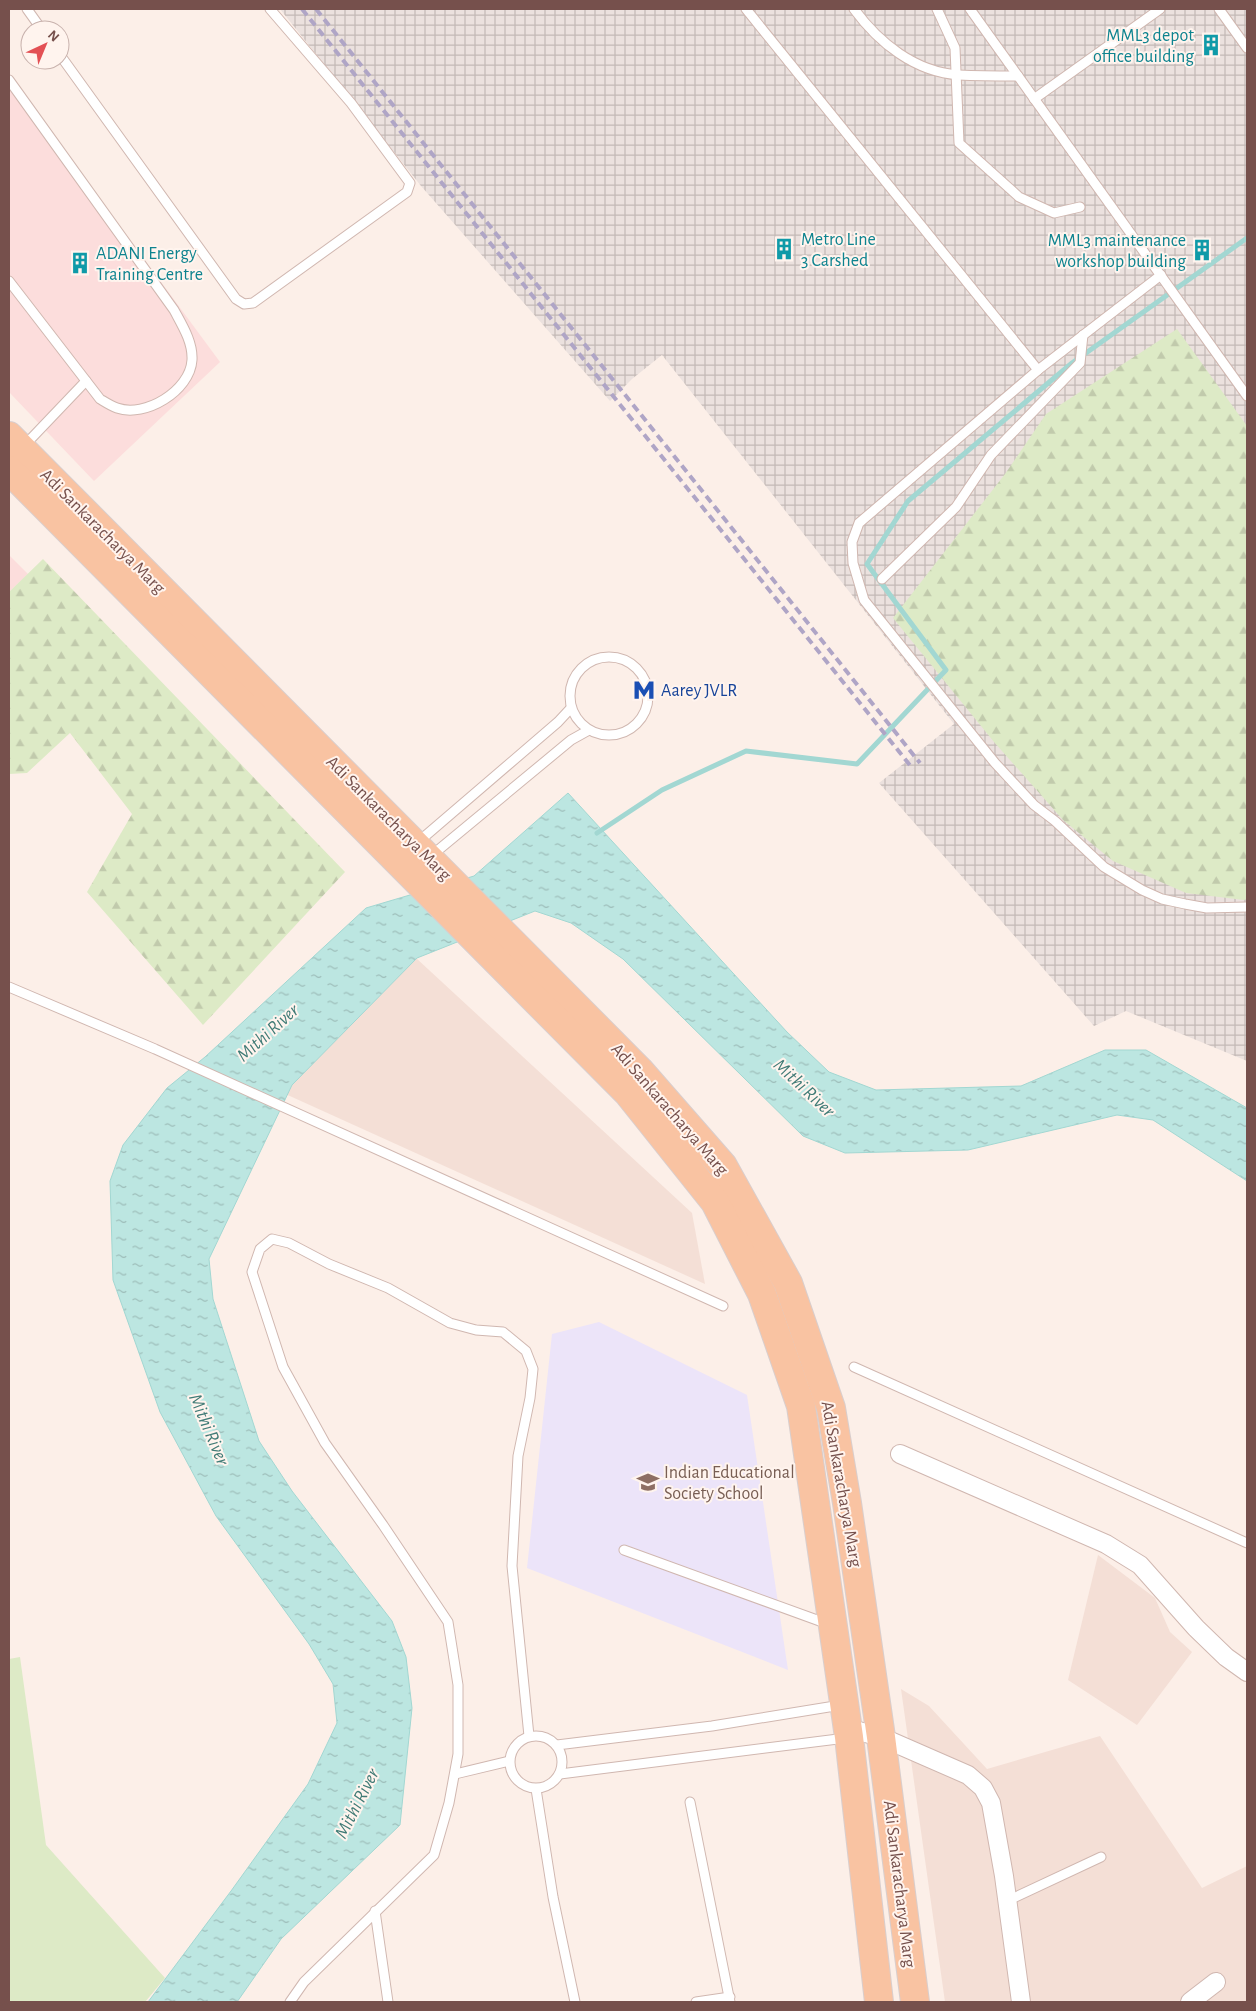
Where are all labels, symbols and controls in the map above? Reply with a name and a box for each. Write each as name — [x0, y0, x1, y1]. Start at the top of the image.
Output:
north arrow — [20, 20, 70, 70]
place label: MML3 depot office building — [1093, 27, 1194, 66]
text: N — [45, 28, 62, 45]
building icon: MML3 depot office building — [1198, 32, 1224, 58]
place label: Metro Line 3 Carshed — [801, 231, 876, 270]
place label: MML3 maintenance workshop building — [1048, 232, 1186, 271]
building icon: Metro Line 3 Carshed — [771, 236, 797, 262]
building icon: MML3 maintenance workshop building — [1189, 237, 1215, 263]
place label: ADANI Energy Training Centre — [96, 245, 203, 284]
building icon: ADANI Energy Training Centre — [67, 250, 93, 276]
street label: Adi Sankaracharya Marg — [36, 466, 168, 598]
metro station icon: Aarey JVLR — [631, 677, 657, 703]
place label: Aarey JVLR — [661, 682, 737, 700]
street label: Adi Sankaracharya Marg — [322, 753, 454, 885]
water label: Mithi River — [234, 1000, 303, 1065]
street label: Adi Sankaracharya Marg — [607, 1040, 731, 1179]
water label: Mithi River — [770, 1055, 839, 1121]
water label: Mithi River — [185, 1391, 232, 1469]
street label: Adi Sankaracharya Marg — [818, 1400, 865, 1569]
place label: Indian Educational Society School — [664, 1464, 795, 1503]
school or university icon: Indian Educational Society School — [635, 1469, 661, 1495]
water label: Mithi River — [332, 1765, 383, 1842]
street label: Adi Sankaracharya Marg — [880, 1800, 918, 1969]

